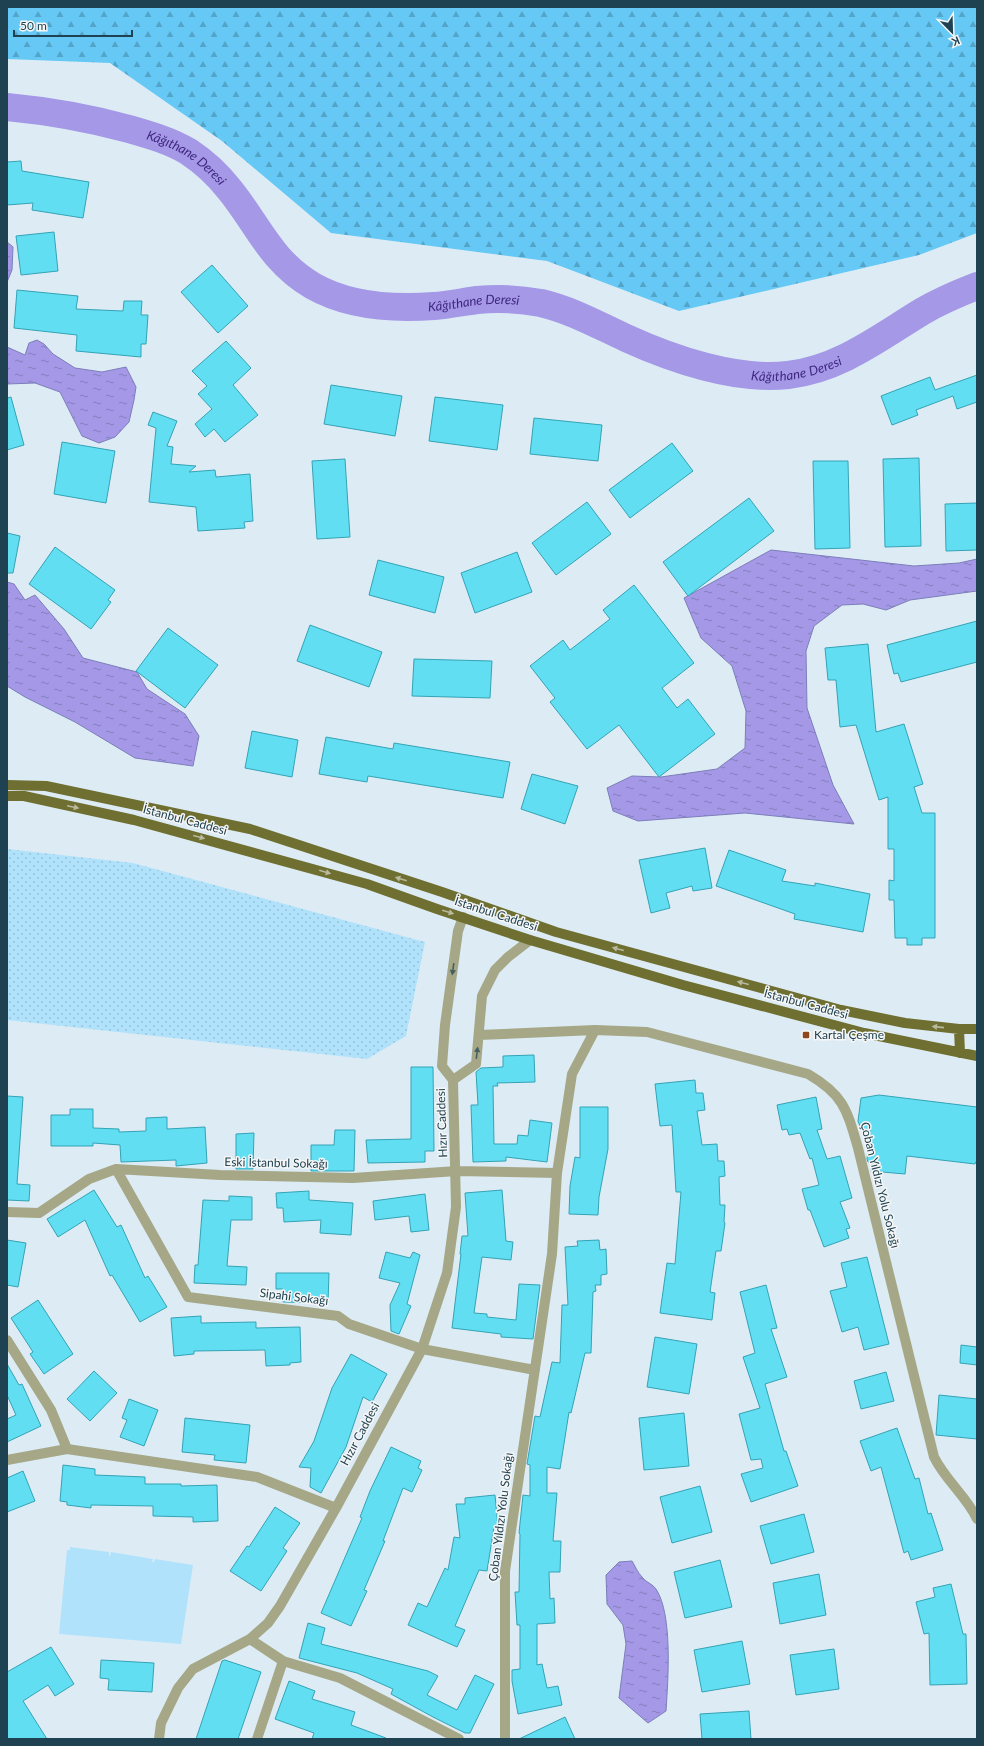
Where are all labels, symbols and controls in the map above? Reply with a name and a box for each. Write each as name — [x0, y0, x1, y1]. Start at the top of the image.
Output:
scale bar — [14, 12, 132, 38]
north arrow — [932, 12, 972, 52]
text: 50 m — [20, 18, 47, 33]
text: K — [950, 34, 962, 49]
water label: Kâğıthane Deresi — [145, 127, 230, 188]
water label: Kâğıthane Deresi — [427, 291, 520, 314]
water label: Kâğıthane Deresi — [751, 352, 844, 384]
street label: İstanbul Caddesi — [141, 801, 229, 838]
one-way arrow — [67, 804, 79, 810]
one-way arrow — [193, 835, 205, 841]
one-way arrow — [319, 869, 331, 875]
one-way arrow — [395, 875, 407, 881]
street label: İstanbul Caddesi — [453, 893, 540, 934]
one-way arrow — [442, 909, 454, 915]
one-way arrow — [612, 946, 624, 952]
one-way arrow — [450, 962, 456, 975]
one-way arrow — [737, 980, 749, 986]
street label: İstanbul Caddesi — [762, 985, 850, 1022]
one-way arrow — [932, 1024, 944, 1030]
place label: Kartal Çeşme — [814, 1027, 884, 1042]
marker: Kartal Çeşme — [801, 1030, 811, 1040]
one-way arrow — [474, 1046, 480, 1059]
street label: Hızır Caddesi — [433, 1088, 450, 1158]
street label: Çoban Yıldızı Yolu Sokağı — [858, 1120, 903, 1249]
street label: Eski İstanbul Sokağı — [224, 1154, 328, 1171]
street label: Sipahi Sokağı — [259, 1285, 329, 1308]
street label: Hızır Caddesi — [337, 1400, 382, 1468]
street label: Çoban Yıldızı Yolu Sokağı — [485, 1452, 516, 1582]

